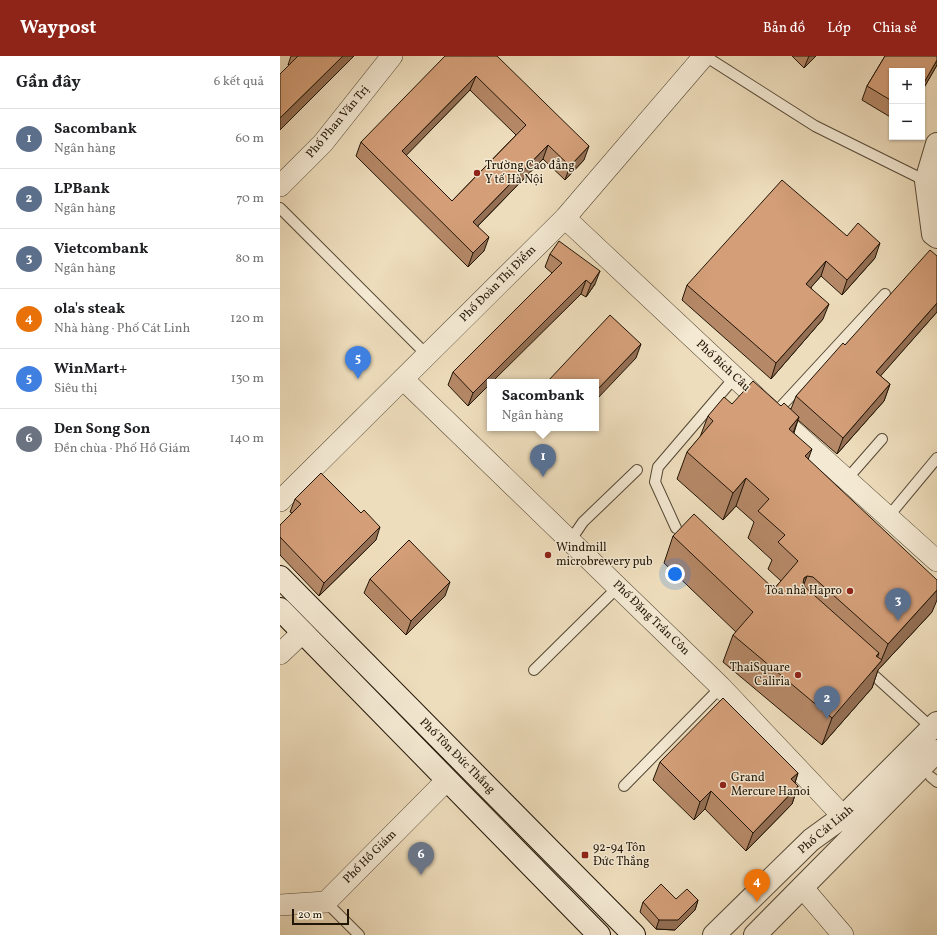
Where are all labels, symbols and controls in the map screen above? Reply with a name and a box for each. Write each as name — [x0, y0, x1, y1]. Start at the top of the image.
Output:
text: Waypost — [20, 15, 96, 41]
text: Bản đồ — [763, 19, 805, 38]
text: Lớp — [827, 19, 851, 38]
text: Chia sẻ — [873, 19, 917, 38]
map controls — [889, 68, 925, 140]
button: + — [889, 68, 925, 104]
text: Gần đây — [16, 71, 81, 94]
text: 6 kết quả — [214, 73, 264, 91]
street label: Phố Phan Văn Trị — [303, 82, 373, 162]
button: − — [889, 104, 925, 140]
text: Sacombank — [54, 119, 137, 140]
text: 1 — [26, 130, 32, 148]
text: 60 m — [236, 130, 264, 148]
text: Ngân hàng — [54, 140, 116, 158]
place label: Trường Cao đẳng Y tế Hà Nội — [485, 158, 575, 188]
marker: Trường Cao đẳng Y tế Hà Nội — [472, 168, 482, 178]
text: LPBank — [54, 179, 110, 200]
text: 2 — [26, 190, 32, 208]
text: 70 m — [236, 190, 264, 208]
text: Ngân hàng — [54, 200, 116, 218]
text: Vietcombank — [54, 239, 148, 260]
street label: Phố Đoàn Thị Điểm — [456, 242, 540, 326]
text: 3 — [26, 250, 32, 268]
text: 80 m — [235, 250, 264, 268]
text: Ngân hàng — [54, 260, 116, 278]
text: ola's steak — [54, 299, 125, 320]
text: 4 — [25, 310, 33, 328]
text: 120 m — [230, 310, 264, 328]
text: Nhà hàng · Phố Cát Linh — [54, 320, 190, 338]
street label: Phố Bích Câu — [692, 337, 754, 396]
pin: 5 — [345, 346, 371, 379]
text: WinMart+ — [54, 359, 127, 380]
text: 5 — [26, 370, 32, 388]
text: 130 m — [231, 370, 264, 388]
popup — [487, 379, 599, 431]
text: Siêu thị — [54, 380, 97, 398]
text: Sacombank — [502, 386, 584, 407]
text: Ngân hàng — [502, 407, 563, 425]
text: Den Song Son — [54, 419, 150, 440]
text: 6 — [25, 430, 33, 448]
text: 140 m — [230, 430, 264, 448]
text: Đền chùa · Phố Hồ Giám — [54, 440, 190, 458]
pin: 1 — [530, 444, 556, 477]
place label: Windmill microbrewery pub — [556, 540, 653, 570]
marker: Windmill microbrewery pub — [543, 550, 553, 560]
your location — [665, 564, 685, 584]
street label: Phố Đặng Trần Côn — [609, 577, 693, 659]
place label: Tòa nhà Hapro — [765, 583, 842, 599]
marker: Tòa nhà Hapro — [845, 586, 855, 596]
pin: 3 — [885, 588, 911, 621]
place label: ThaiSquare Caliria — [730, 660, 790, 690]
marker: ThaiSquare Caliria — [793, 670, 803, 680]
pin: 2 — [814, 686, 840, 719]
street label: Phố Tôn Đức Thắng — [416, 715, 498, 797]
place label: Grand Mercure Hanoi — [731, 770, 810, 800]
marker: Grand Mercure Hanoi — [718, 780, 728, 790]
street label: Phố Cát Linh — [795, 802, 857, 858]
street label: Phố Hồ Giám — [340, 826, 401, 887]
place label: 92-94 Tôn Đức Thắng — [593, 840, 649, 870]
pin: 6 — [408, 842, 434, 875]
marker: 92-94 Tôn Đức Thắng — [580, 850, 590, 860]
pin: 4 — [744, 869, 770, 902]
scale bar — [292, 907, 349, 926]
text: 20 m — [298, 908, 322, 923]

